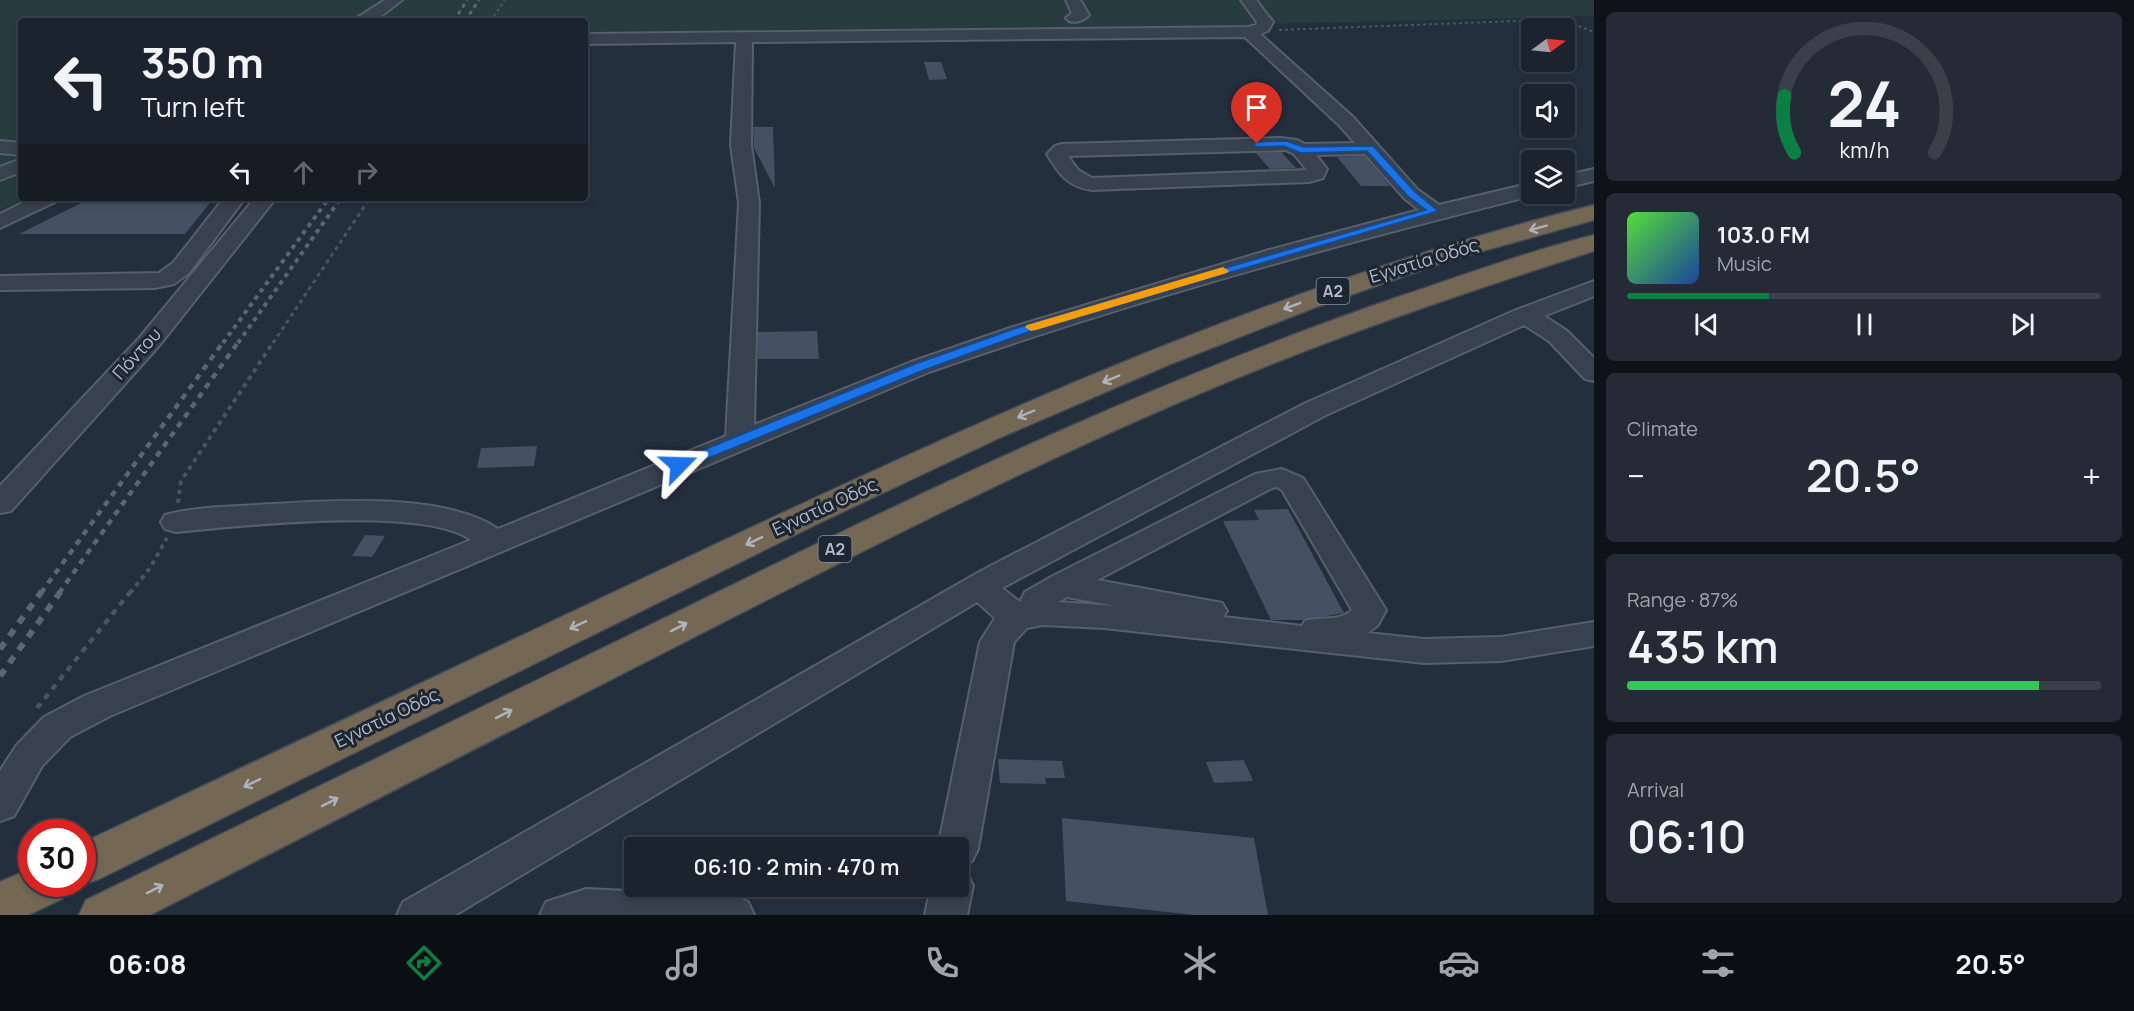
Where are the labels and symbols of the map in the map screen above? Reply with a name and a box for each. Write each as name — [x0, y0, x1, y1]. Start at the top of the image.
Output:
north arrow — [1521, 18, 1575, 72]
pin — [1231, 82, 1282, 144]
one-way arrow — [1528, 222, 1547, 234]
street label: Εγνατία Οδός — [1366, 232, 1481, 288]
road number: Α2 — [1316, 278, 1350, 304]
one-way arrow — [1283, 301, 1302, 312]
street label: Πόντου — [107, 322, 166, 384]
one-way arrow — [1102, 374, 1120, 385]
one-way arrow — [1018, 409, 1036, 421]
position arrow — [647, 433, 711, 497]
street label: Εγνατία Οδός — [768, 471, 881, 541]
one-way arrow — [745, 535, 763, 547]
road number: Α2 — [818, 536, 852, 562]
one-way arrow — [570, 620, 588, 632]
one-way arrow — [669, 621, 687, 632]
street label: Εγνατία Οδός — [330, 681, 443, 753]
one-way arrow — [495, 708, 513, 720]
one-way arrow — [243, 778, 261, 790]
one-way arrow — [320, 795, 338, 807]
speed limit sign: 30 — [18, 819, 96, 897]
one-way arrow — [146, 883, 164, 894]

